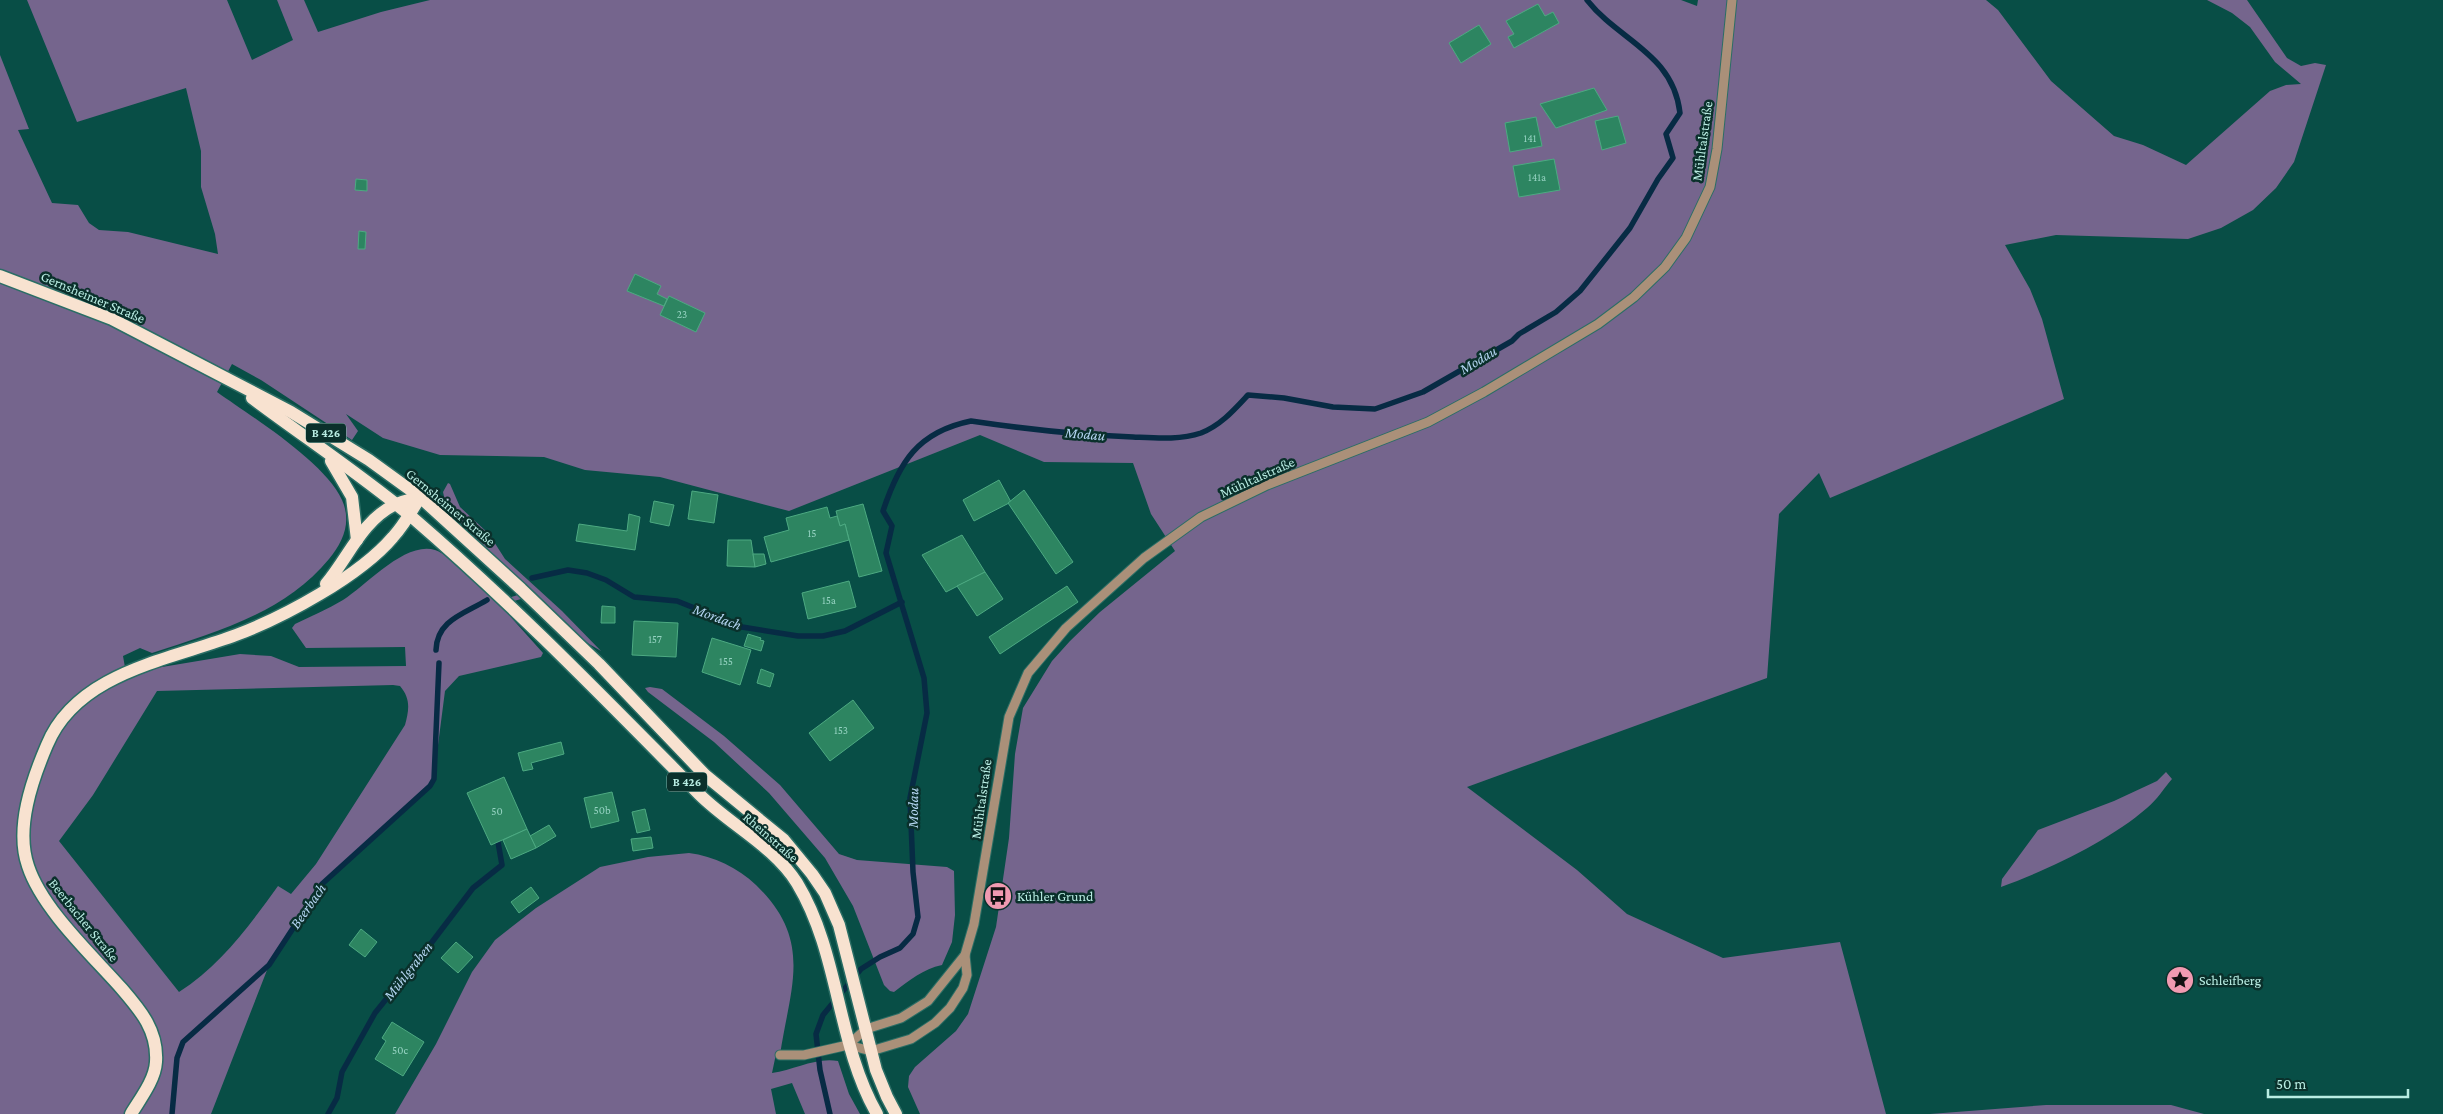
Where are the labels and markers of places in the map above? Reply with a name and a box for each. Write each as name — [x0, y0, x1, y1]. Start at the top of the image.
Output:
bus stop icon: Kühler Grund — [983, 881, 1013, 911]
place label: Kühler Grund — [1017, 888, 1094, 904]
place icon: Schleifberg — [2165, 965, 2195, 995]
place label: Schleifberg — [2199, 972, 2262, 988]

